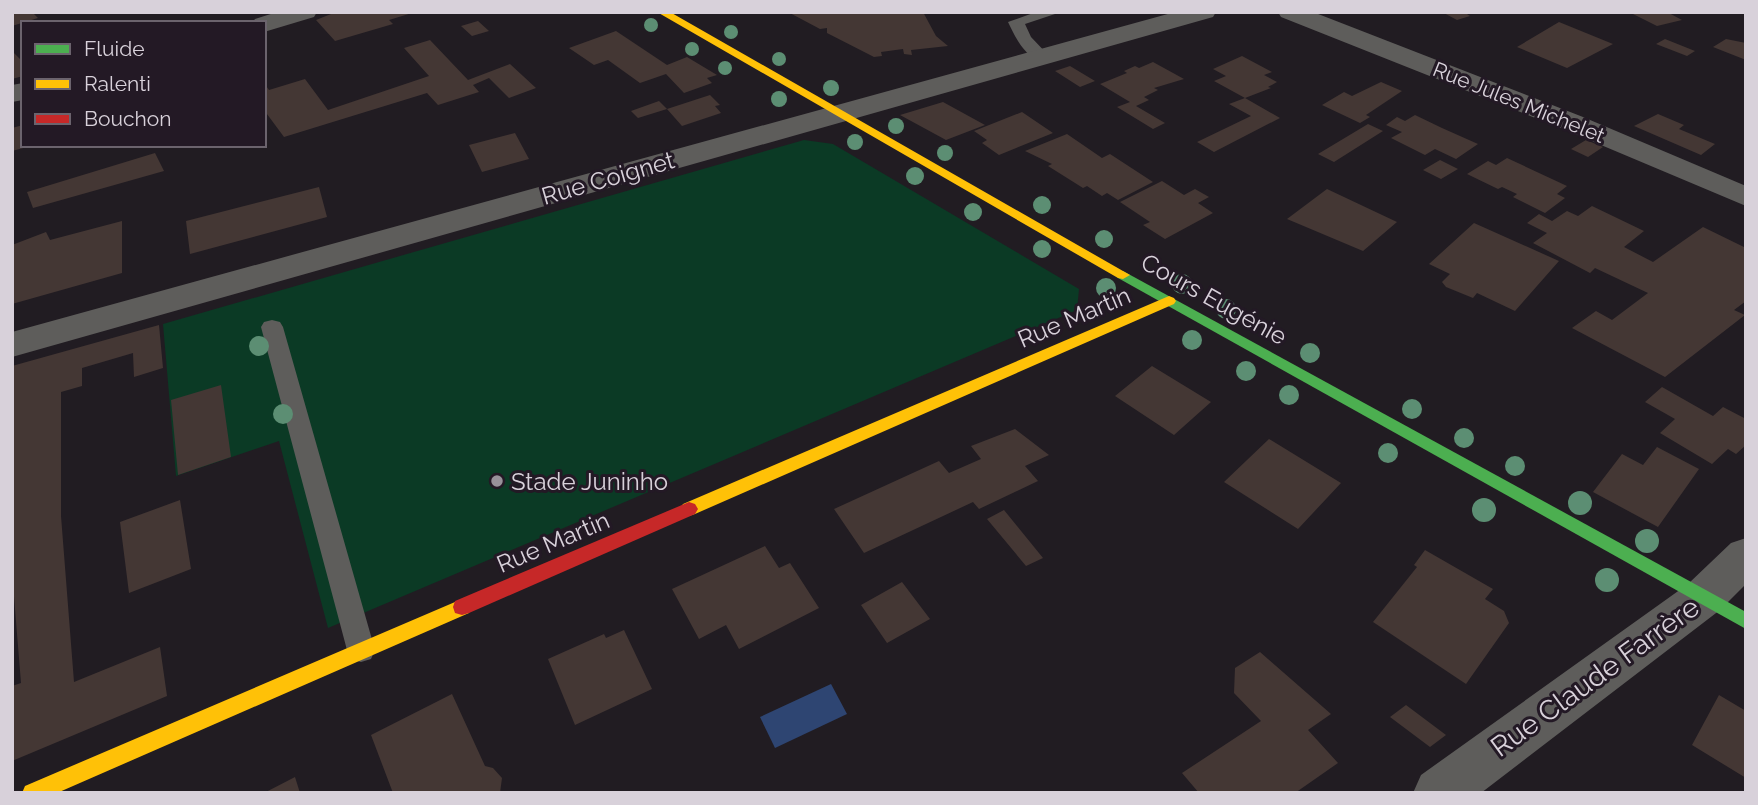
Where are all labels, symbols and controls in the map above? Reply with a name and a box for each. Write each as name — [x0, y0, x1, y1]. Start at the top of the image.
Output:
legend — [21, 21, 266, 147]
text: Fluide — [84, 36, 145, 61]
street label: Rue Jules Michelet — [1429, 56, 1609, 148]
text: Ralenti — [84, 71, 151, 96]
text: Bouchon — [84, 106, 171, 131]
street label: Rue Coignet — [538, 145, 678, 211]
street label: Cours Eugénie — [1136, 247, 1292, 351]
street label: Rue Martin — [1013, 280, 1135, 354]
place label: Stade Juninho — [511, 467, 668, 496]
marker: Stade Juninho — [489, 473, 505, 489]
street label: Rue Martin — [492, 505, 614, 579]
street label: Rue Claude Farrère — [1484, 590, 1706, 764]

